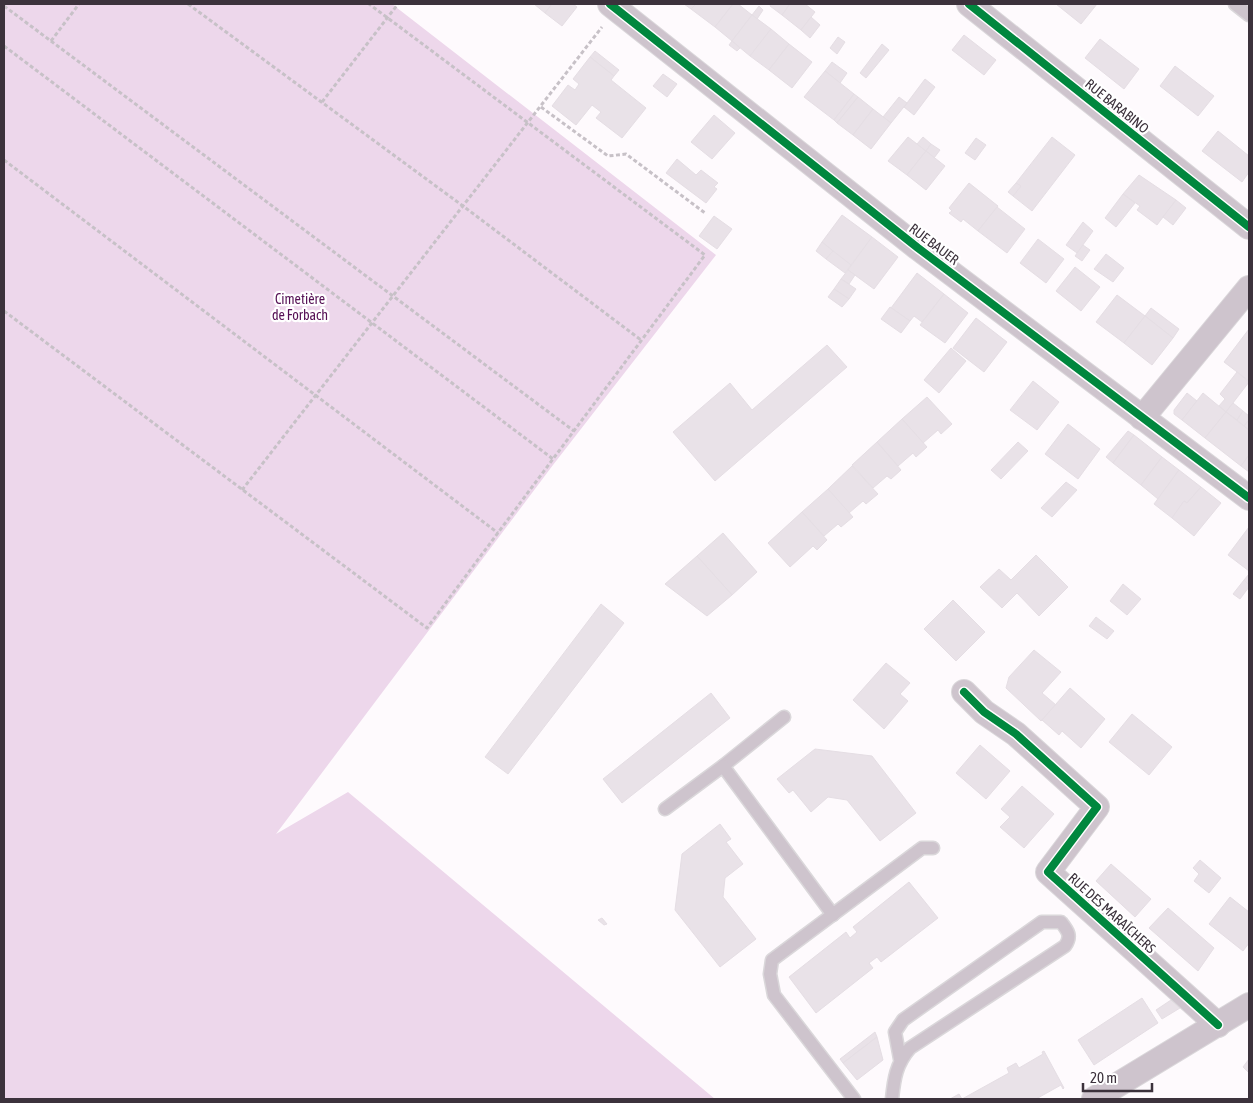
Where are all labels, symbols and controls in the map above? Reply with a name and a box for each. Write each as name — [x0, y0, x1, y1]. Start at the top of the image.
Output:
street label: RUE BARABINO — [1082, 76, 1152, 136]
street label: RUE BAUER — [906, 220, 962, 268]
park label: Cimetière de Forbach — [272, 291, 328, 323]
street label: RUE DES MARAÎCHERS — [1065, 870, 1159, 956]
scale bar — [1083, 1060, 1152, 1092]
text: 20 m — [1090, 1069, 1117, 1086]

